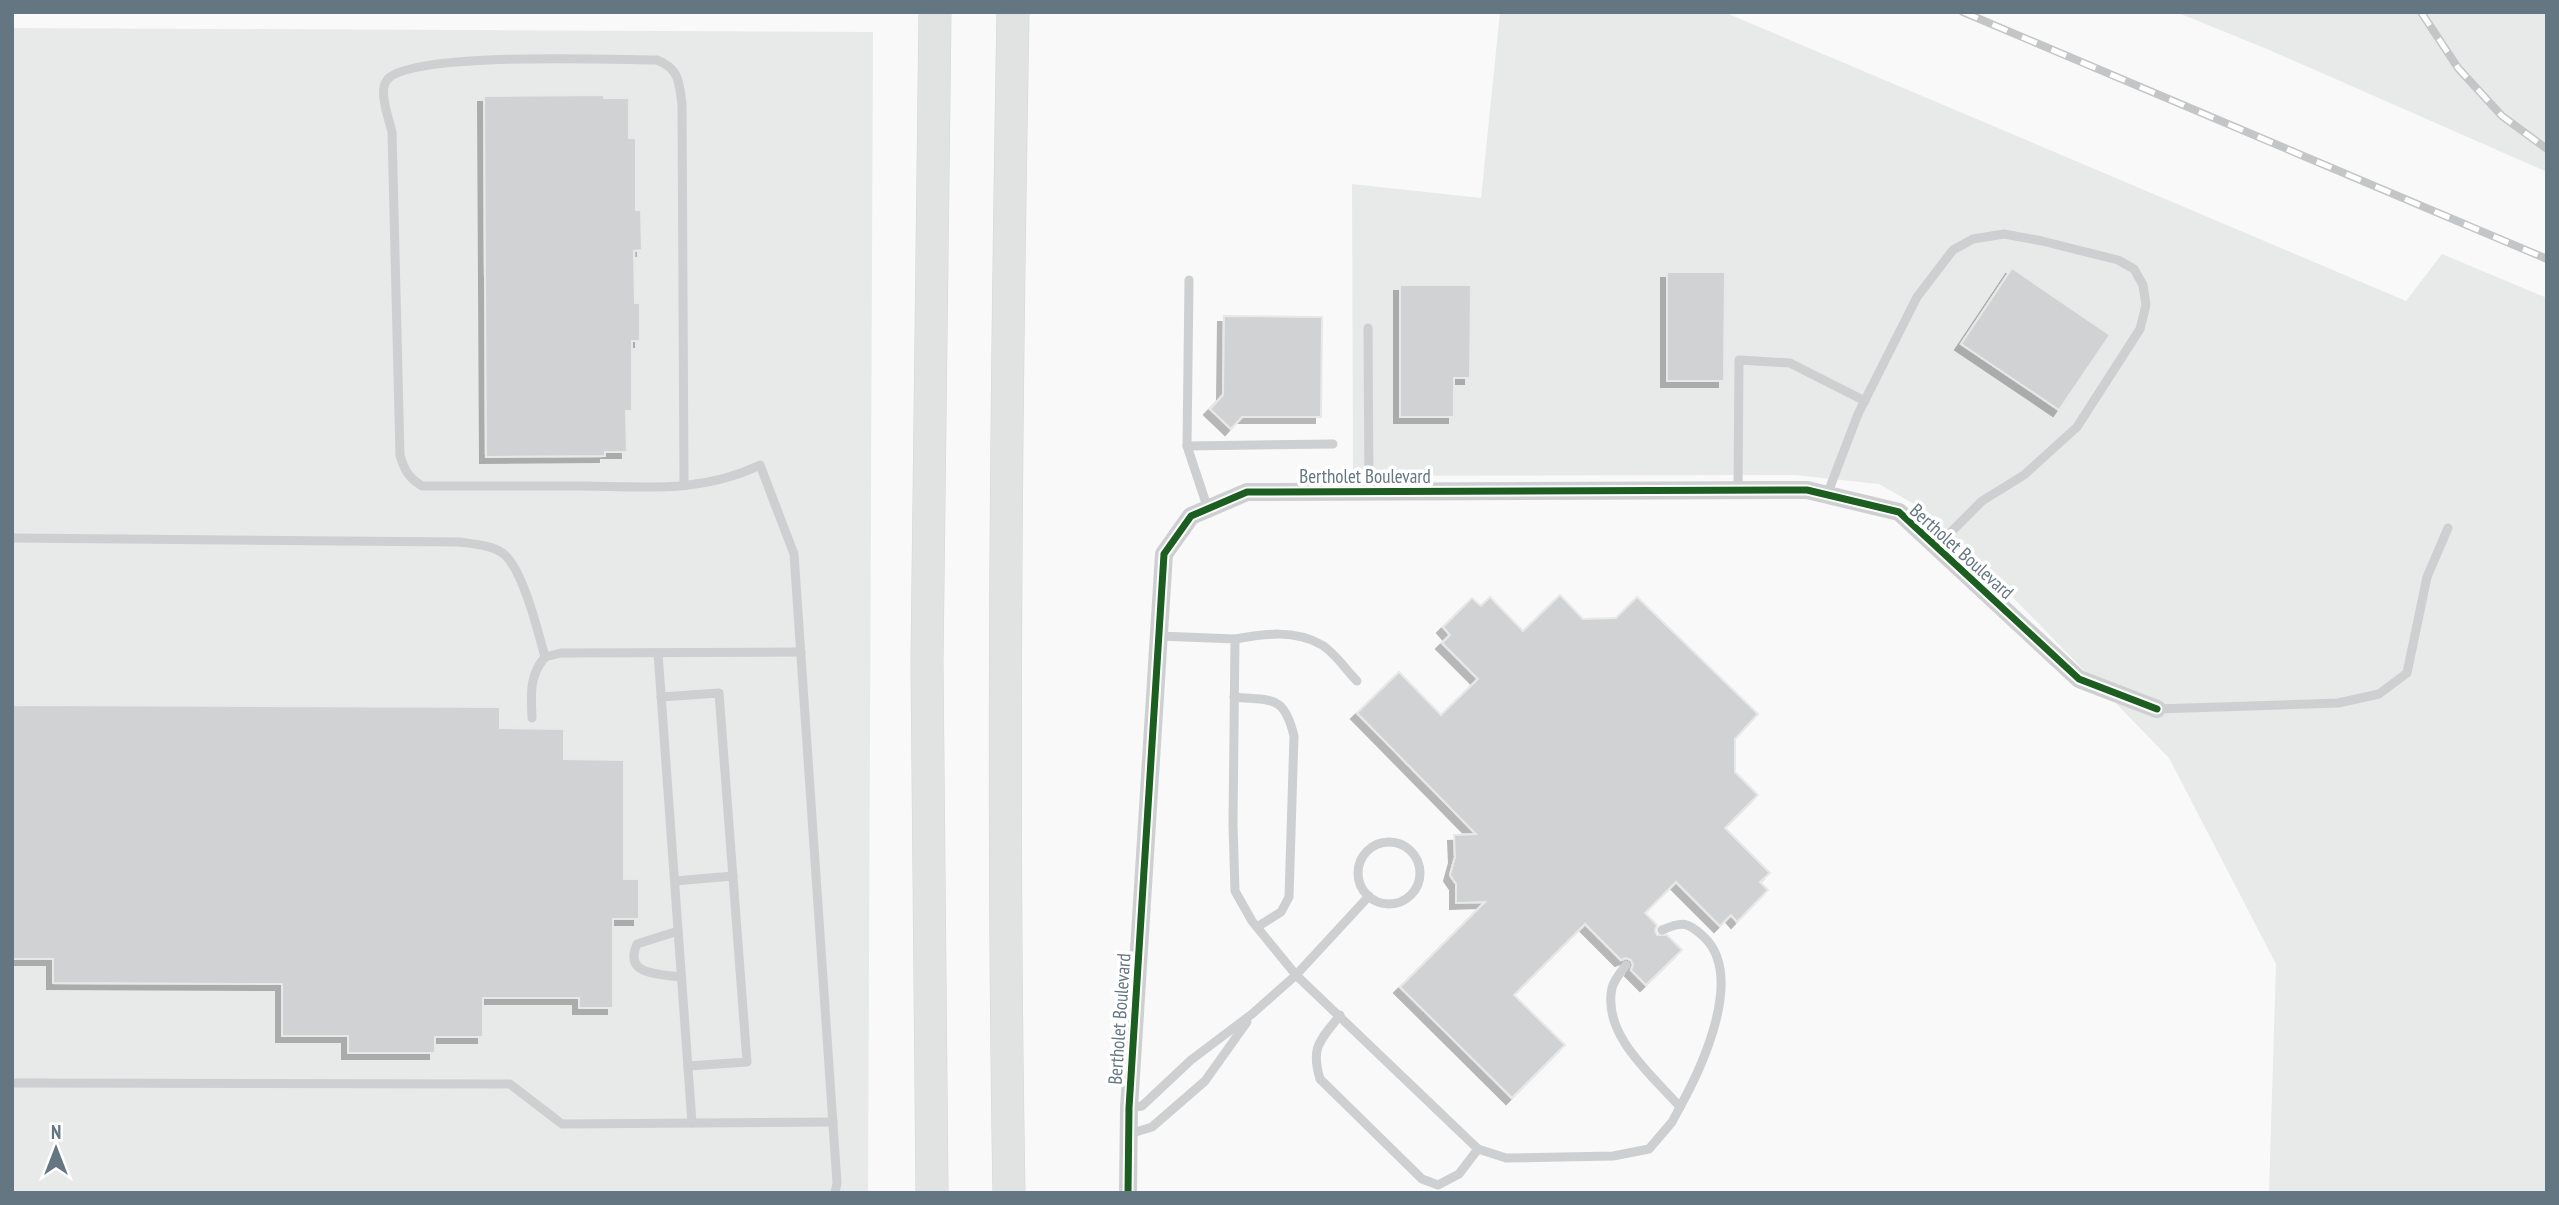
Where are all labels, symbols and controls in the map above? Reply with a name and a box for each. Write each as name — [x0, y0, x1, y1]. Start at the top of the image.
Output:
street label: Bertholet Boulevard — [1299, 464, 1431, 488]
street label: Bertholet Boulevard — [1905, 498, 2019, 604]
street label: Bertholet Boulevard — [1102, 953, 1136, 1085]
north arrow — [21, 1114, 91, 1184]
text: N — [51, 1120, 61, 1144]

